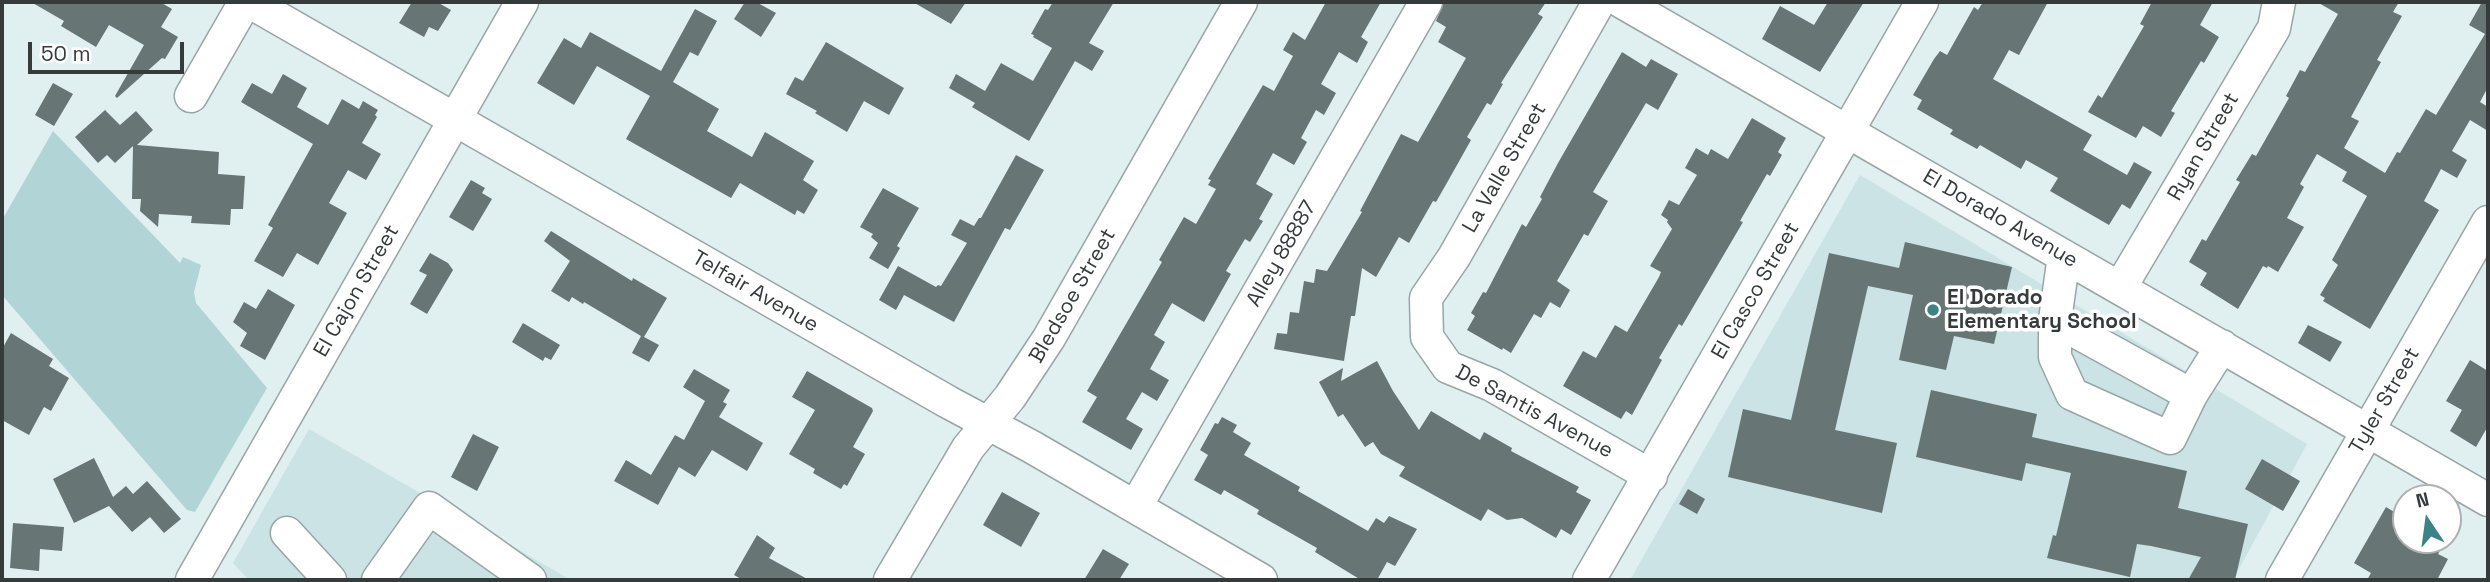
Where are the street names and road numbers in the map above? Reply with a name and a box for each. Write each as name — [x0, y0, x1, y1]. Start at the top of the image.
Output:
street label: Ryan Street — [2163, 88, 2245, 206]
street label: La Valle Street — [1458, 99, 1552, 237]
street label: El Dorado Avenue — [1918, 164, 2082, 274]
street label: Alley 88887 — [1242, 197, 1322, 311]
street label: El Casco Street — [1707, 218, 1805, 364]
street label: El Cajon Street — [309, 220, 405, 362]
street label: Bledsoe Street — [1024, 224, 1122, 368]
street label: Telfair Avenue — [687, 246, 823, 338]
street label: Tyler Street — [2344, 343, 2426, 459]
street label: De Santis Avenue — [1451, 360, 1617, 464]

